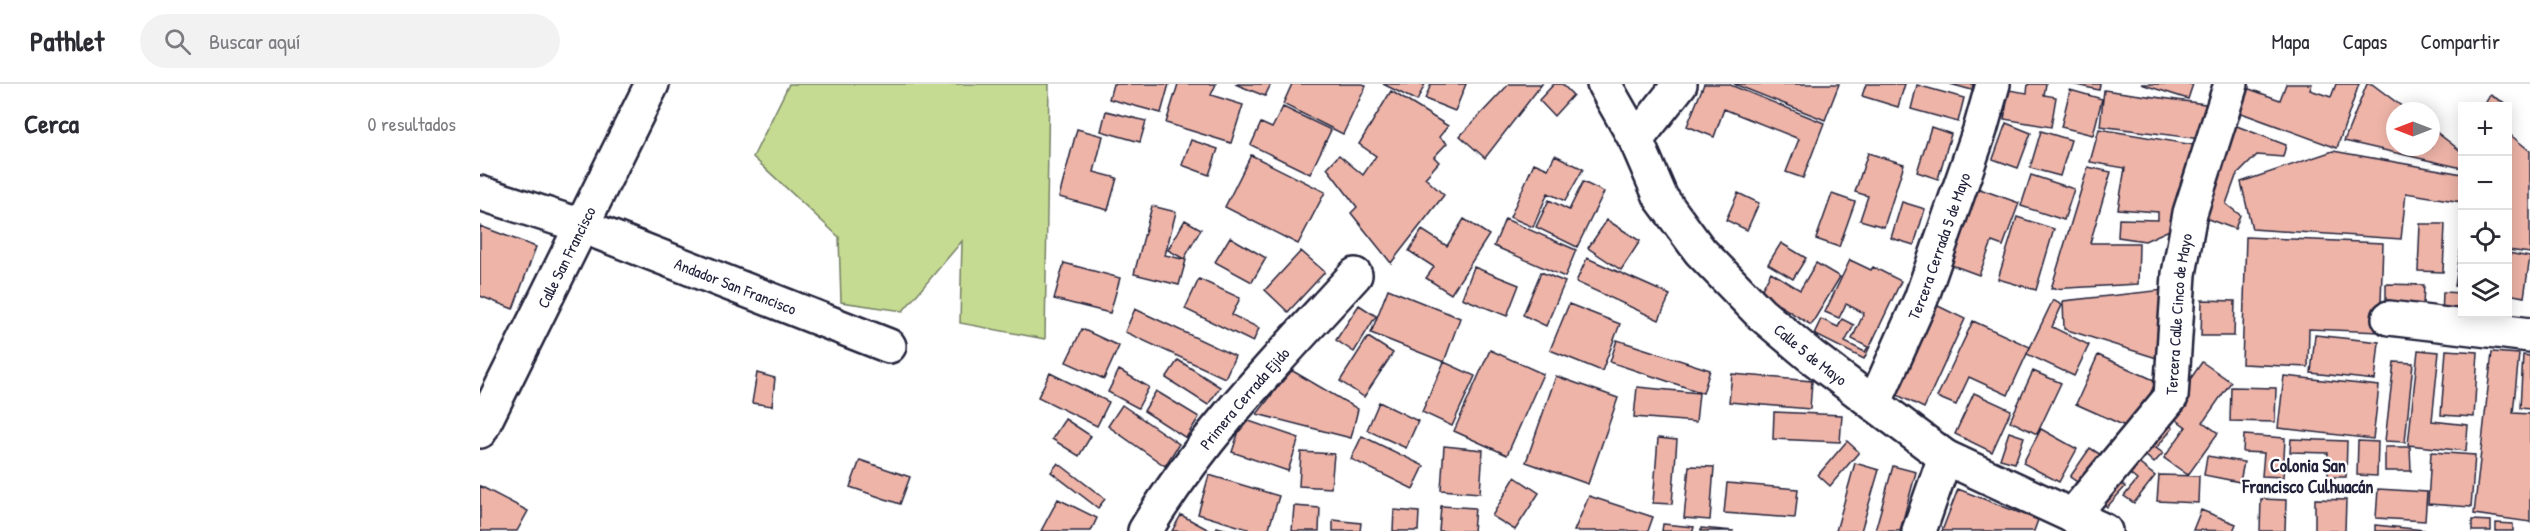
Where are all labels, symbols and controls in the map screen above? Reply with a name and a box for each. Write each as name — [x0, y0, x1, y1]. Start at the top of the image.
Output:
search box — [140, 14, 560, 68]
text: Pathlet — [30, 22, 104, 60]
icon: search — [161, 25, 194, 58]
text: Buscar aquí — [209, 26, 301, 56]
text: Mapa — [2271, 27, 2309, 56]
text: Capas — [2342, 27, 2387, 56]
text: Compartir — [2420, 27, 2500, 56]
north arrow — [2386, 102, 2440, 156]
map controls — [2458, 102, 2512, 318]
button: + — [2458, 102, 2512, 156]
text: Cerca — [24, 106, 79, 141]
text: 0 resultados — [367, 110, 456, 137]
button: − — [2458, 156, 2512, 210]
street label: Tercera Cerrada 5 de Mayo — [1902, 169, 1975, 323]
street label: Calle San Francisco — [532, 202, 601, 312]
button: locate — [2458, 210, 2512, 264]
street label: Tercera Calle Cinco de Mayo — [2160, 231, 2197, 396]
street label: Andador San Francisco — [671, 252, 800, 320]
button: layers — [2458, 264, 2512, 318]
street label: Calle 5 de Mayo — [1769, 318, 1852, 391]
street label: Primera Cerrada Ejido — [1194, 342, 1295, 454]
district label: Colonia San Francisco Culhuacán — [2241, 453, 2374, 499]

